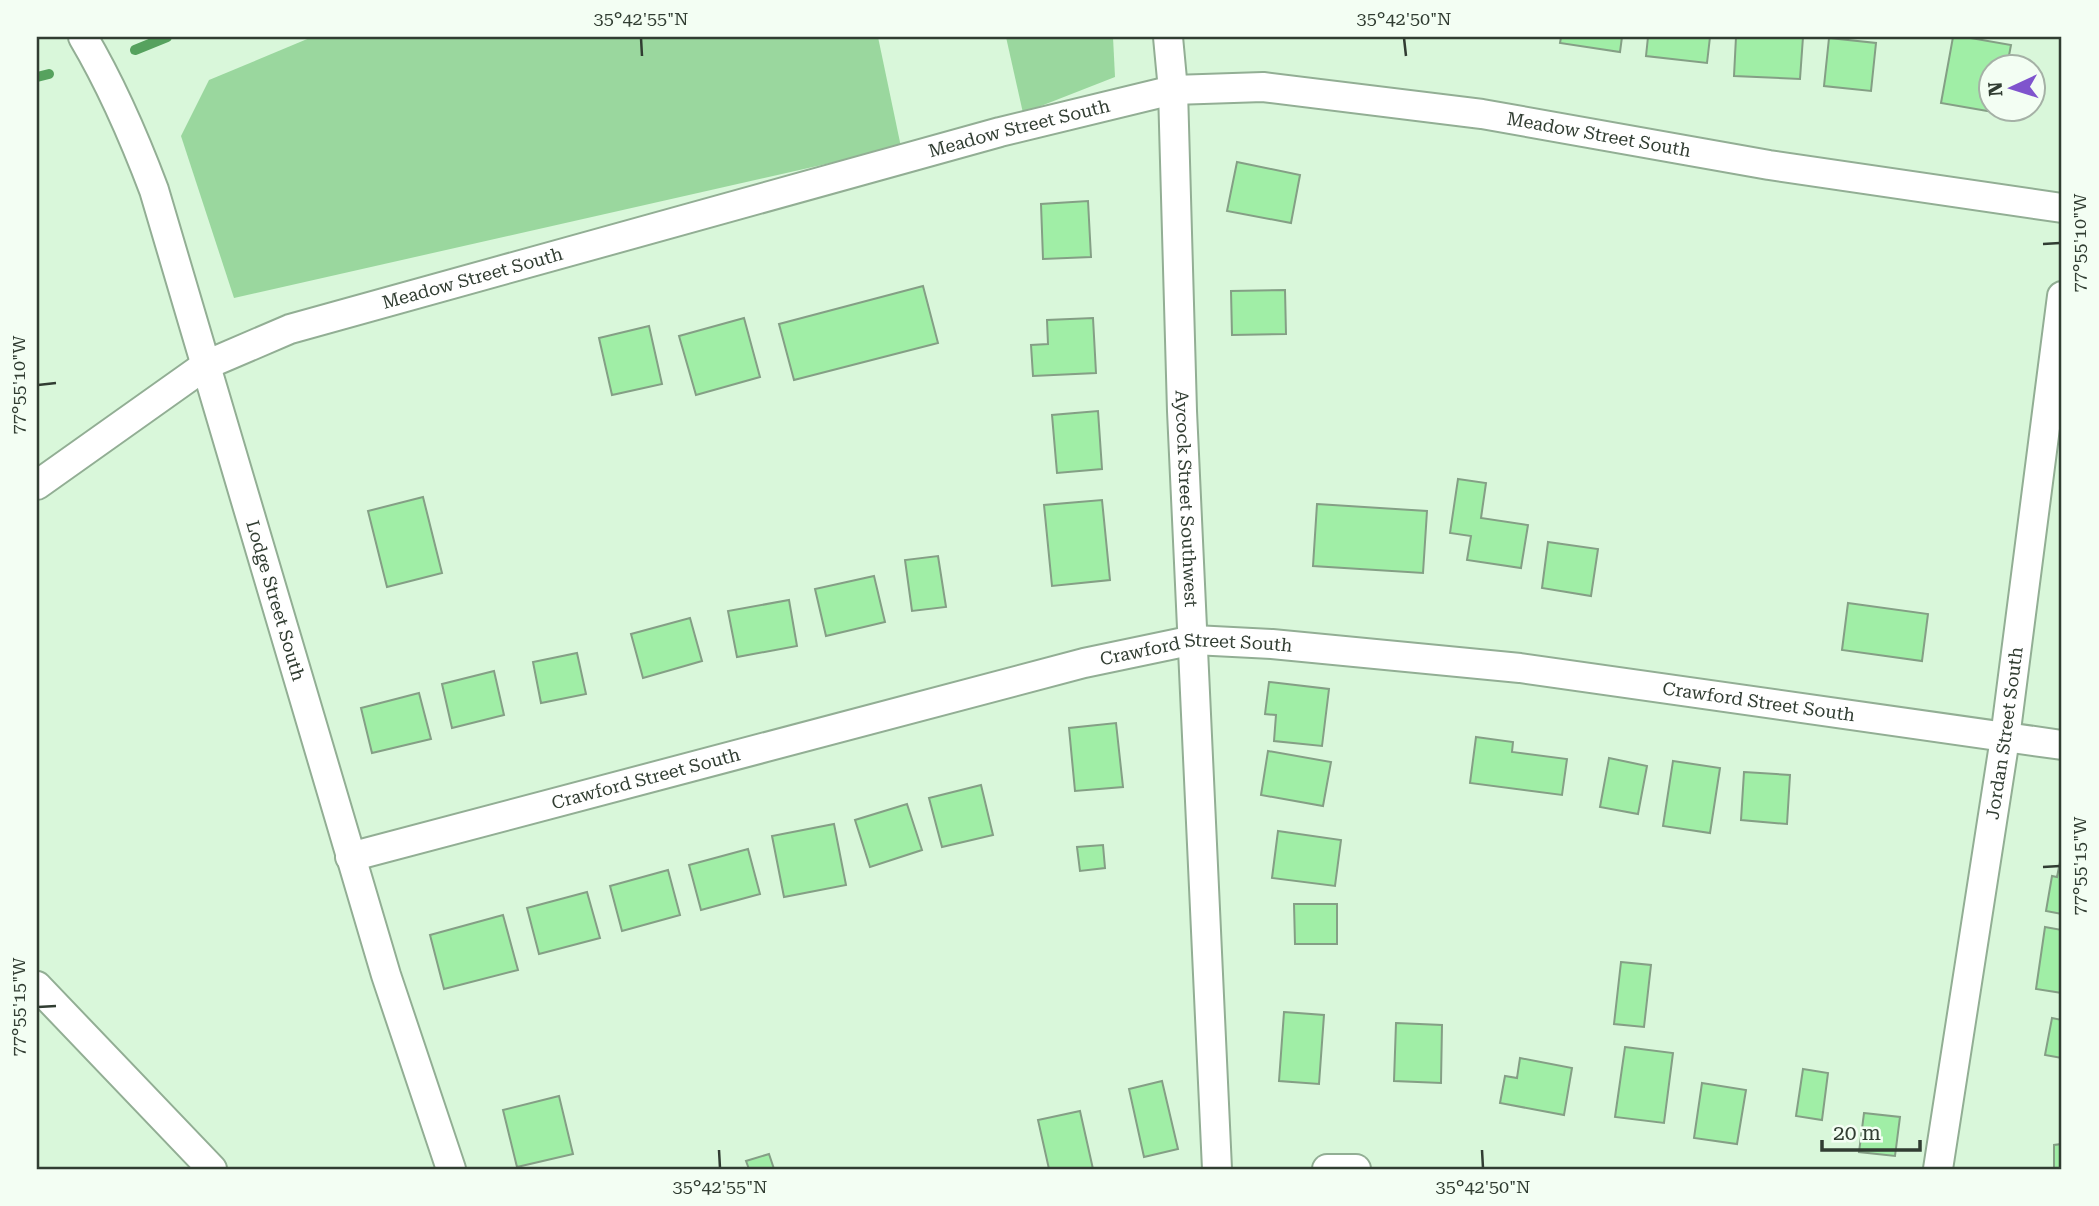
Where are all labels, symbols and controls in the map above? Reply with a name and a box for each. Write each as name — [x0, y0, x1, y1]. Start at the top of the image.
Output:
text: 35°42'55"N — [594, 8, 688, 29]
text: 35°42'50"N — [1357, 8, 1451, 29]
north arrow — [1976, 52, 2046, 122]
text: N — [1984, 81, 2008, 97]
street label: Meadow Street South — [926, 95, 1112, 161]
street label: Meadow Street South — [1505, 108, 1693, 161]
text: 77°55'10"W — [2069, 193, 2090, 292]
street label: Meadow Street South — [380, 243, 565, 313]
text: 77°55'10"W — [8, 335, 29, 434]
street label: Aycock Street Southwest — [1171, 390, 1202, 608]
street label: Lodge Street South — [242, 518, 310, 684]
street label: Crawford Street South — [1098, 629, 1294, 669]
street label: Jordan Street South — [1982, 645, 2027, 821]
street label: Crawford Street South — [1661, 677, 1857, 726]
street label: Crawford Street South — [549, 743, 743, 813]
text: 77°55'15"W — [2069, 816, 2090, 915]
text: 77°55'15"W — [8, 957, 29, 1056]
scale bar — [1822, 1108, 1920, 1152]
text: 20 m — [1833, 1121, 1881, 1145]
text: 35°42'55"N — [673, 1176, 767, 1197]
text: 35°42'50"N — [1436, 1176, 1530, 1197]

